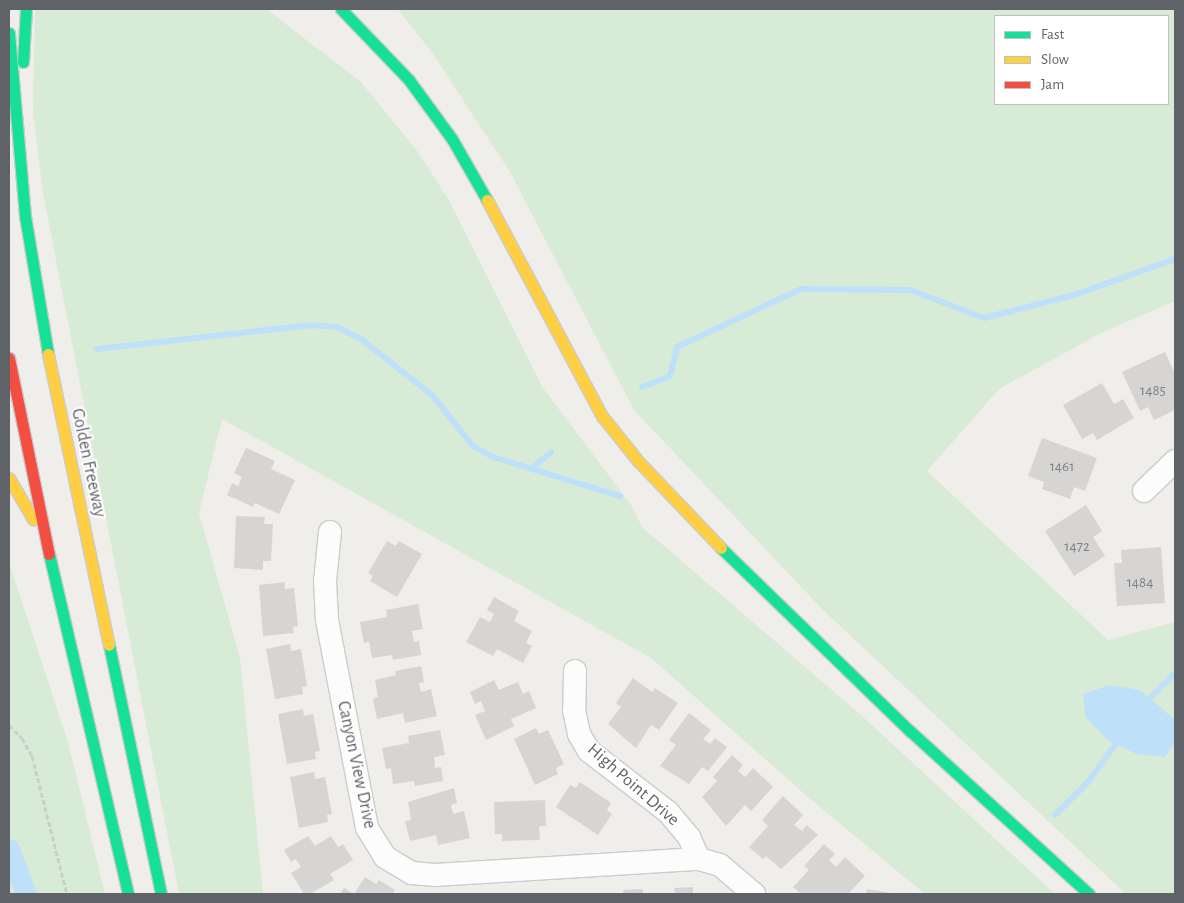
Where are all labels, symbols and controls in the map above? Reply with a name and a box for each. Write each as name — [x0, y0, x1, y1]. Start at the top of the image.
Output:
legend — [994, 15, 1169, 105]
text: Fast — [1041, 27, 1064, 42]
text: Slow — [1041, 52, 1069, 67]
text: Jam — [1041, 77, 1064, 92]
house number: 1485 — [1140, 382, 1166, 400]
street label: Golden Freeway — [66, 407, 110, 519]
house number: 1461 — [1050, 458, 1074, 476]
house number: 1472 — [1064, 538, 1090, 556]
house number: 1484 — [1127, 574, 1153, 592]
street label: Canyon View Drive — [332, 699, 380, 831]
street label: High Point Drive — [583, 739, 683, 831]

